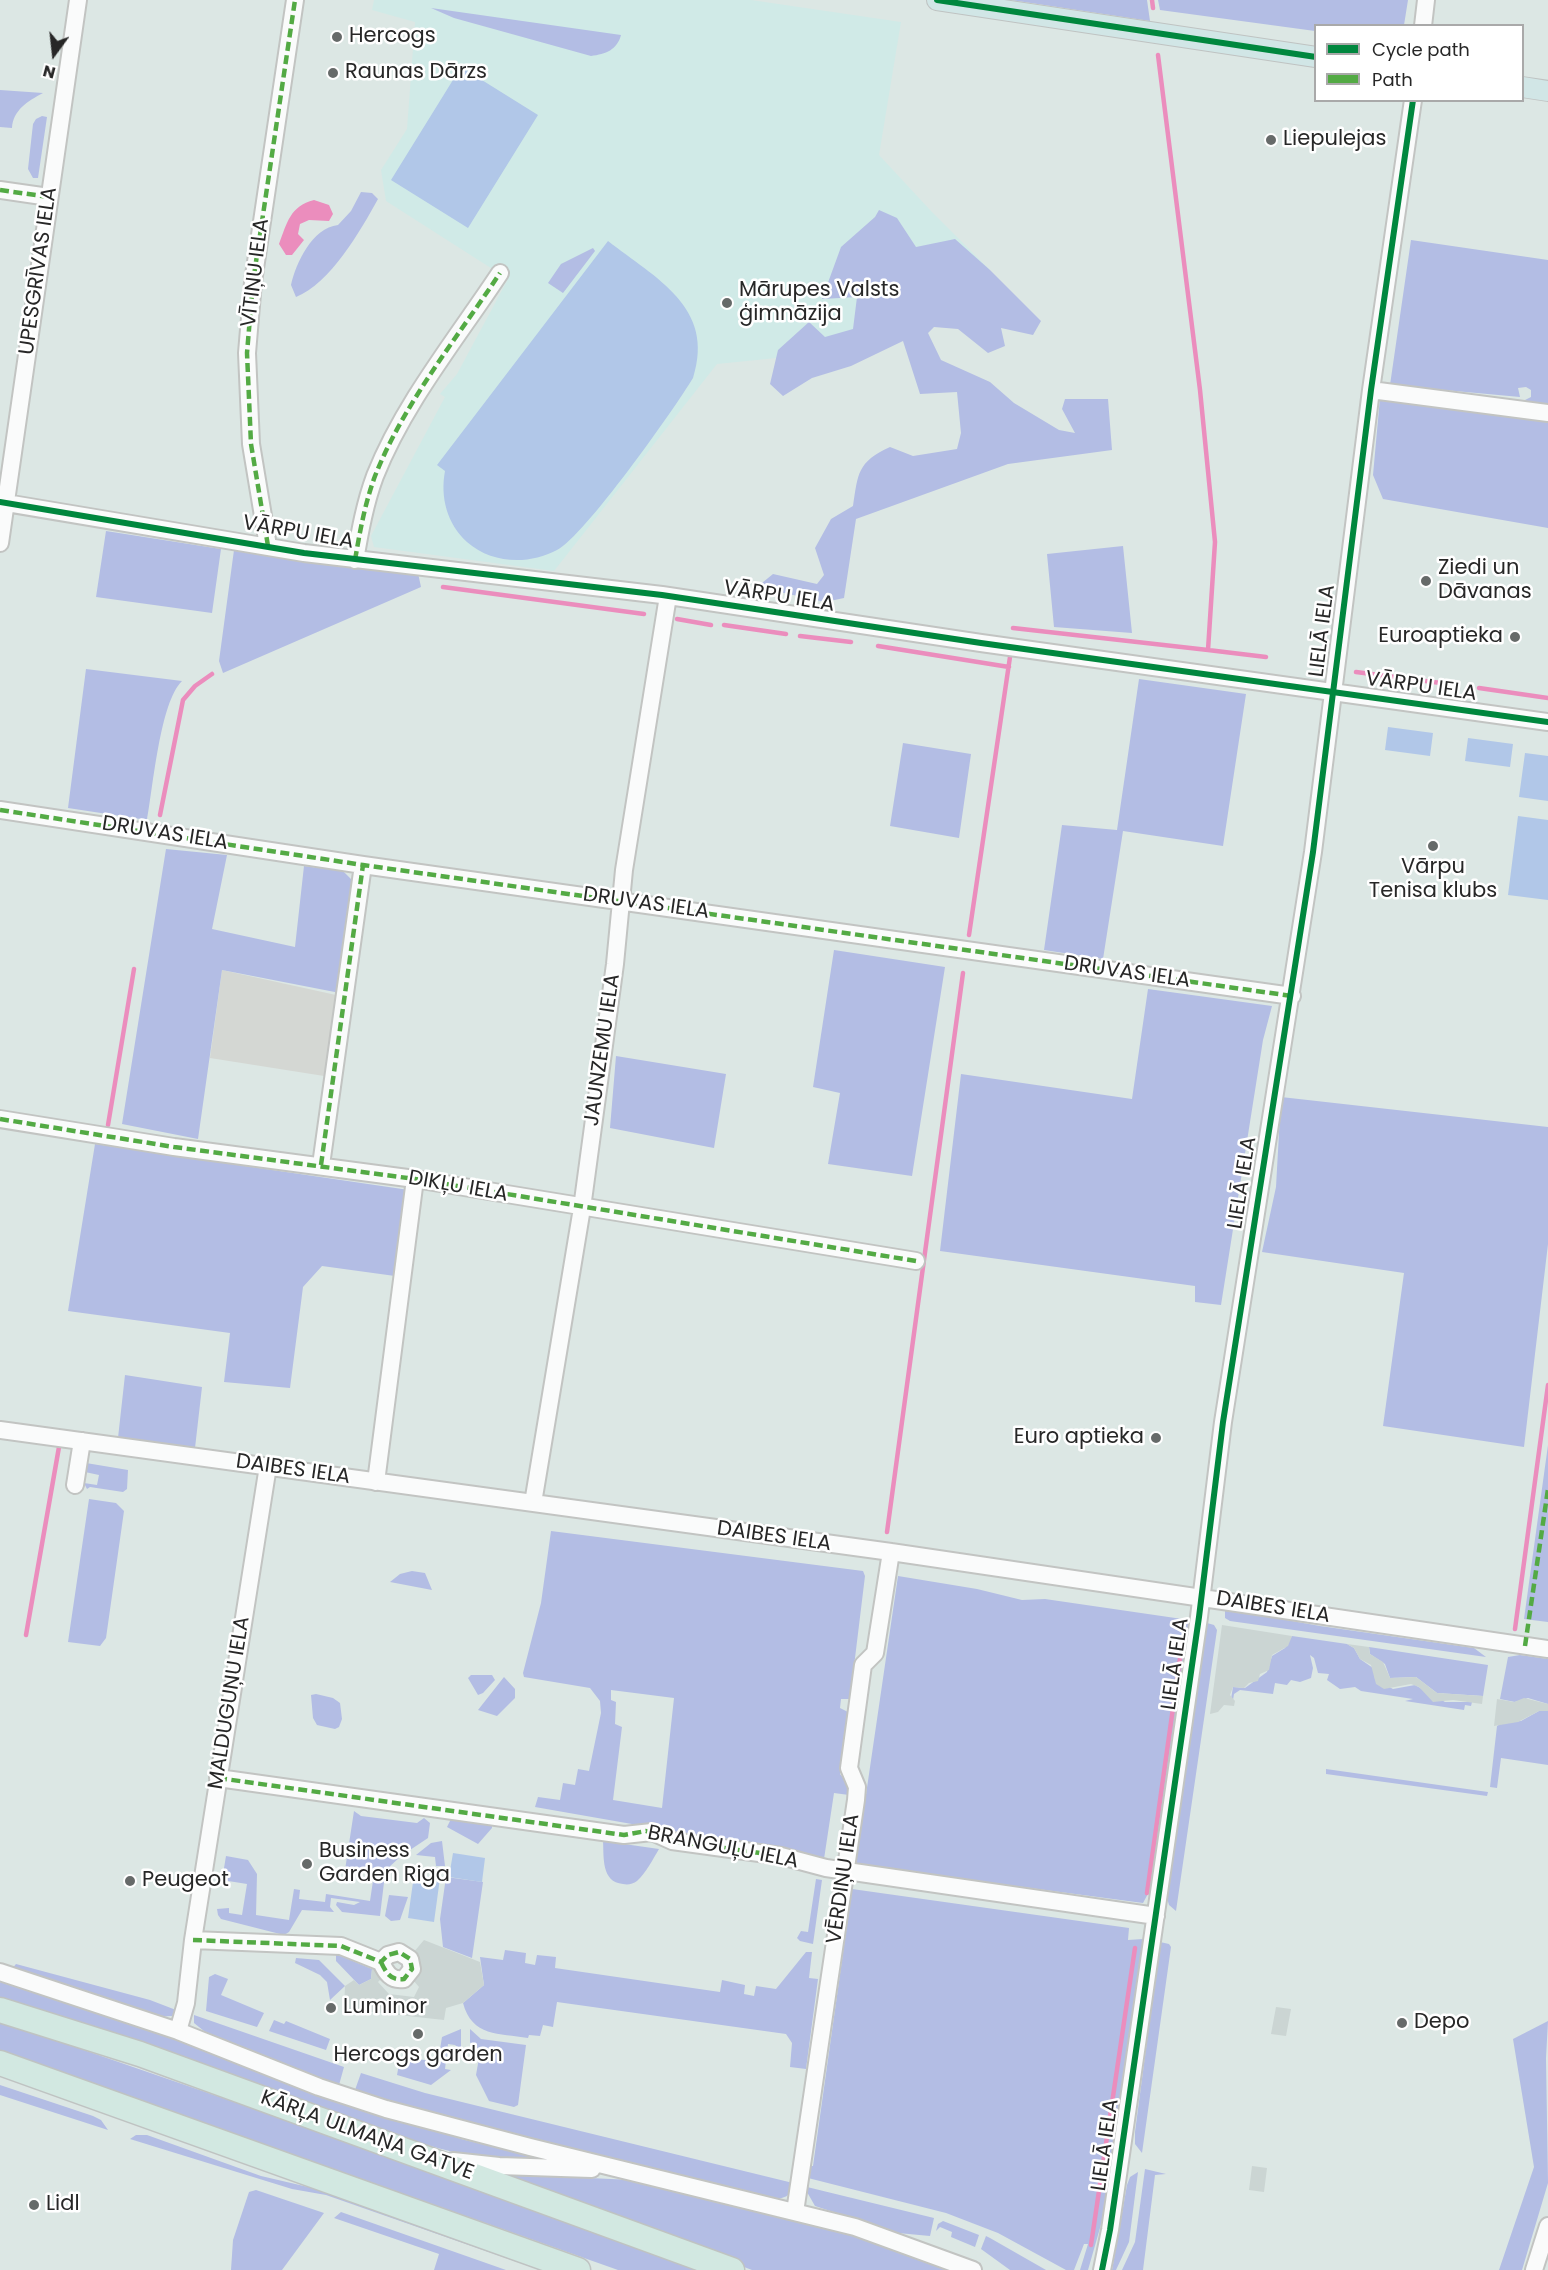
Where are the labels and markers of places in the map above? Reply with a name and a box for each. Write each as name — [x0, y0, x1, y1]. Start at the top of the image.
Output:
place label: Hercogs — [349, 24, 436, 50]
marker: Hercogs — [330, 30, 344, 44]
place label: Raunas Dārzs — [345, 60, 487, 86]
marker: Raunas Dārzs — [326, 66, 340, 80]
place label: Liepulejas — [1283, 127, 1386, 153]
marker: Liepulejas — [1264, 133, 1278, 147]
place label: Mārupes Valsts ģimnāzija — [739, 278, 899, 328]
marker: Mārupes Valsts ģimnāzija — [720, 296, 734, 310]
place label: Ziedi un Dāvanas — [1438, 556, 1532, 606]
marker: Ziedi un Dāvanas — [1419, 574, 1433, 588]
place label: Euroaptieka — [1378, 624, 1503, 650]
marker: Euroaptieka — [1508, 630, 1522, 644]
marker: Vārpu Tenisa klubs — [1426, 839, 1440, 853]
place label: Vārpu Tenisa klubs — [1369, 855, 1497, 905]
place label: Euro aptieka — [1014, 1425, 1144, 1451]
marker: Euro aptieka — [1149, 1431, 1163, 1445]
place label: Business Garden Riga — [319, 1839, 450, 1889]
marker: Business Garden Riga — [300, 1857, 314, 1871]
place label: Peugeot — [142, 1868, 229, 1894]
marker: Peugeot — [123, 1874, 137, 1888]
place label: Luminor — [343, 1995, 427, 2021]
marker: Luminor — [324, 2001, 338, 2015]
place label: Depo — [1414, 2010, 1470, 2036]
marker: Depo — [1395, 2016, 1409, 2030]
marker: Hercogs garden — [411, 2027, 425, 2041]
place label: Hercogs garden — [333, 2043, 503, 2069]
place label: Lidl — [46, 2192, 80, 2218]
marker: Lidl — [27, 2198, 41, 2212]

